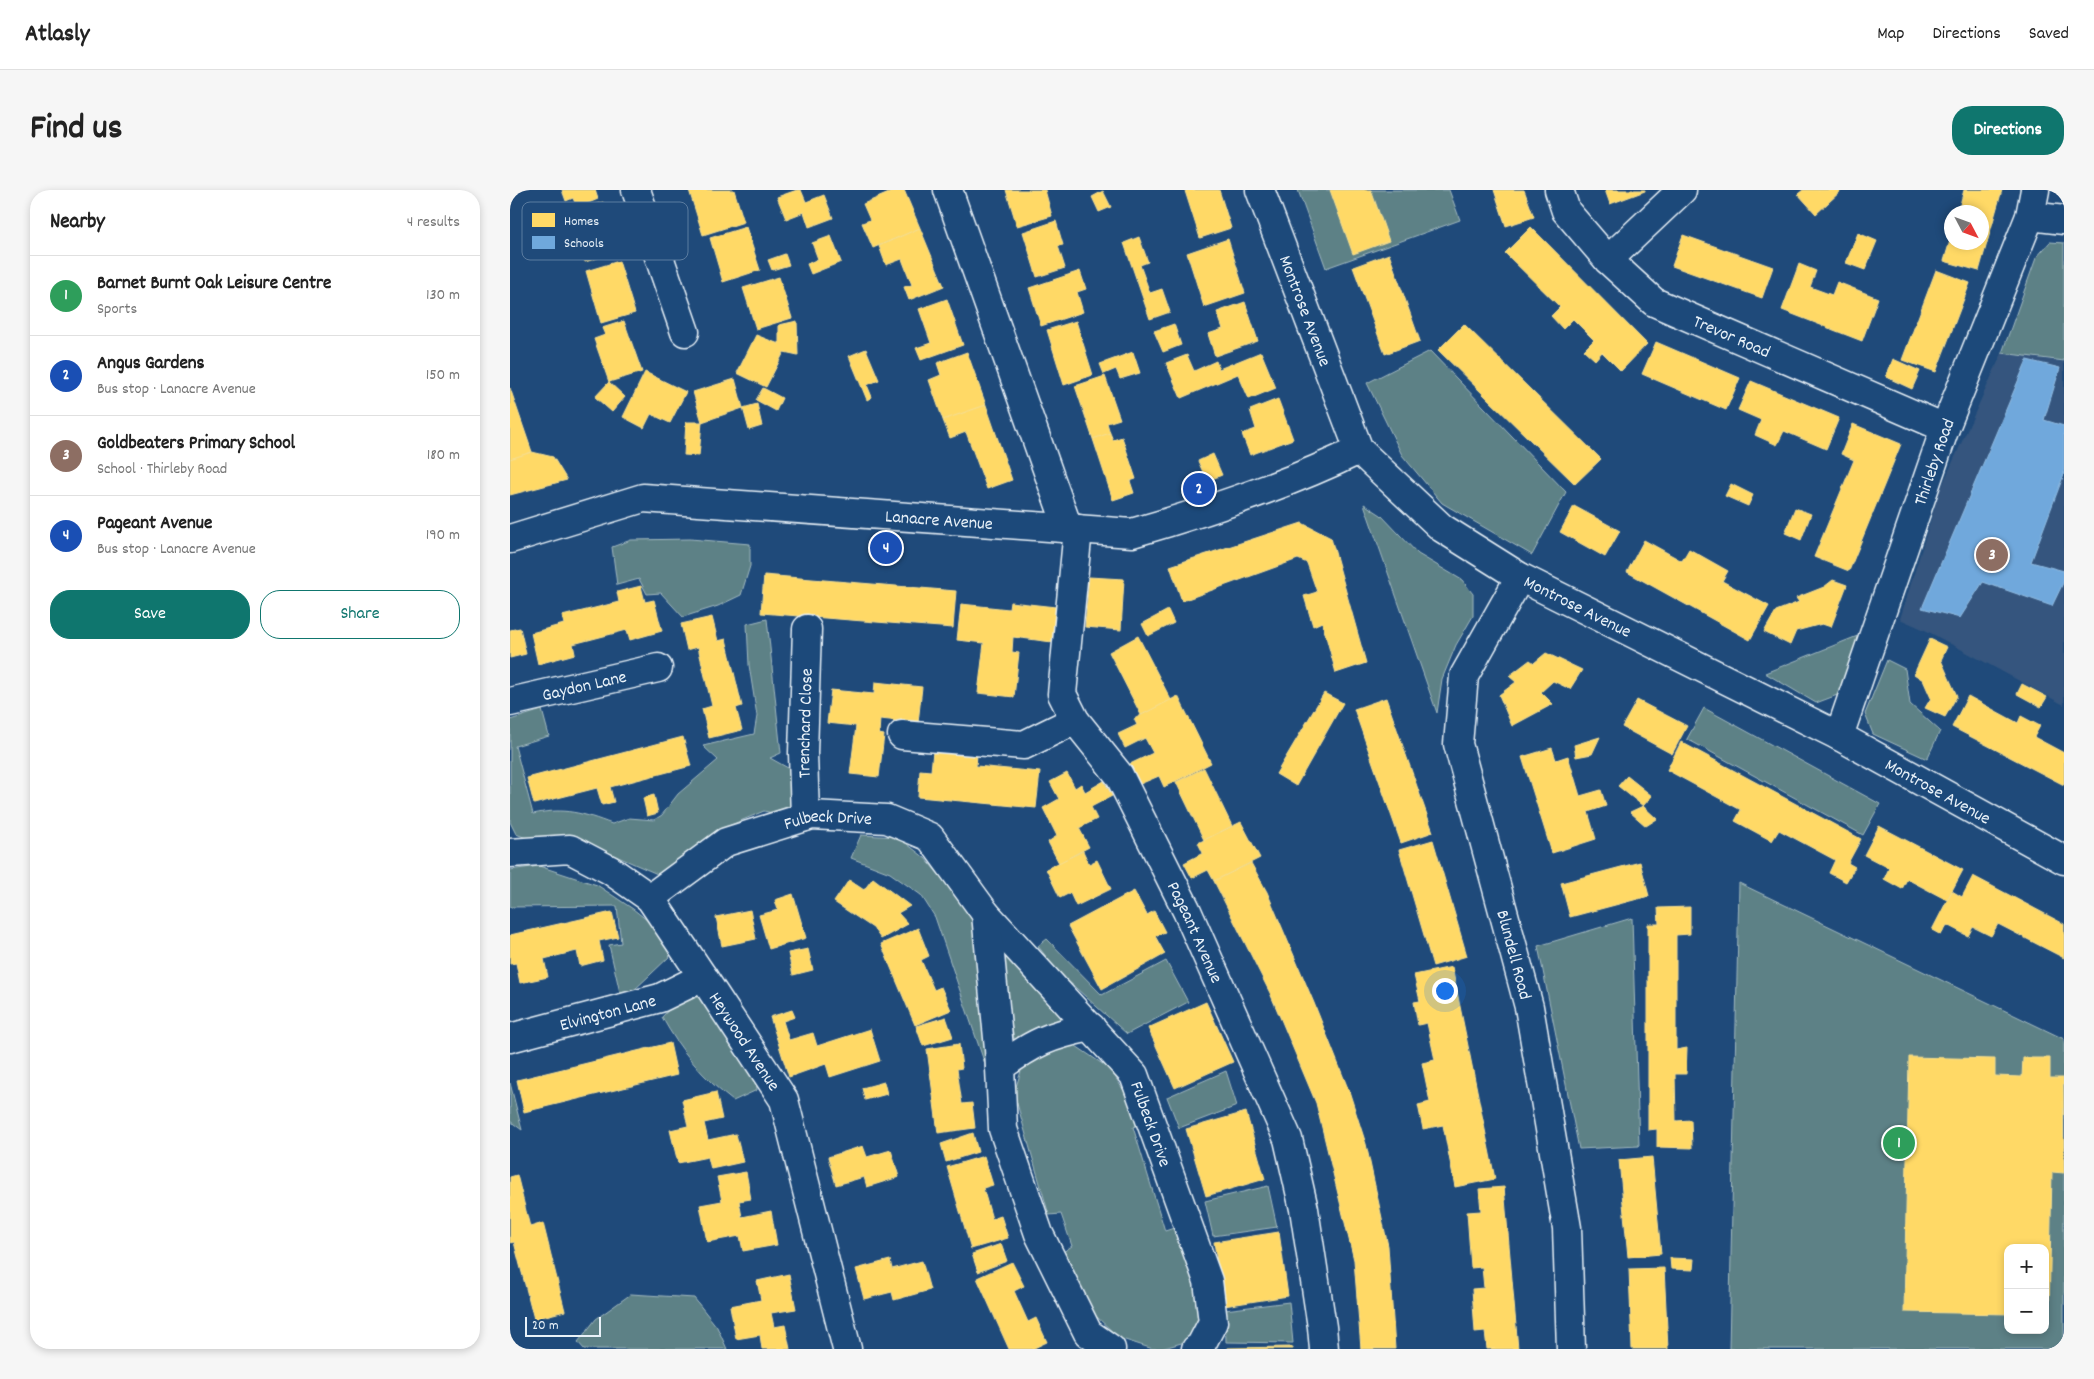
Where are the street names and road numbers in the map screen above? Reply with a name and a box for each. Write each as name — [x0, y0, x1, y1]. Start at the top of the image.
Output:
street label: Montrose Avenue — [1271, 252, 1336, 371]
street label: Trevor Road — [1689, 310, 1774, 366]
street label: Thirleby Road — [1909, 415, 1962, 509]
street label: Lanacre Avenue — [884, 505, 994, 538]
street label: Montrose Avenue — [1519, 571, 1635, 645]
street label: Gaydon Lane — [540, 666, 629, 709]
street label: Trenchard Close — [793, 668, 821, 778]
street label: Montrose Avenue — [1880, 754, 1994, 832]
street label: Fulbeck Drive — [781, 805, 873, 838]
street label: Pageant Avenue — [1159, 878, 1227, 988]
street label: Blundell Road — [1488, 908, 1536, 1003]
street label: Heywood Avenue — [701, 988, 785, 1097]
street label: Elvington Lane — [557, 990, 659, 1039]
street label: Fulbeck Drive — [1122, 1078, 1176, 1171]

